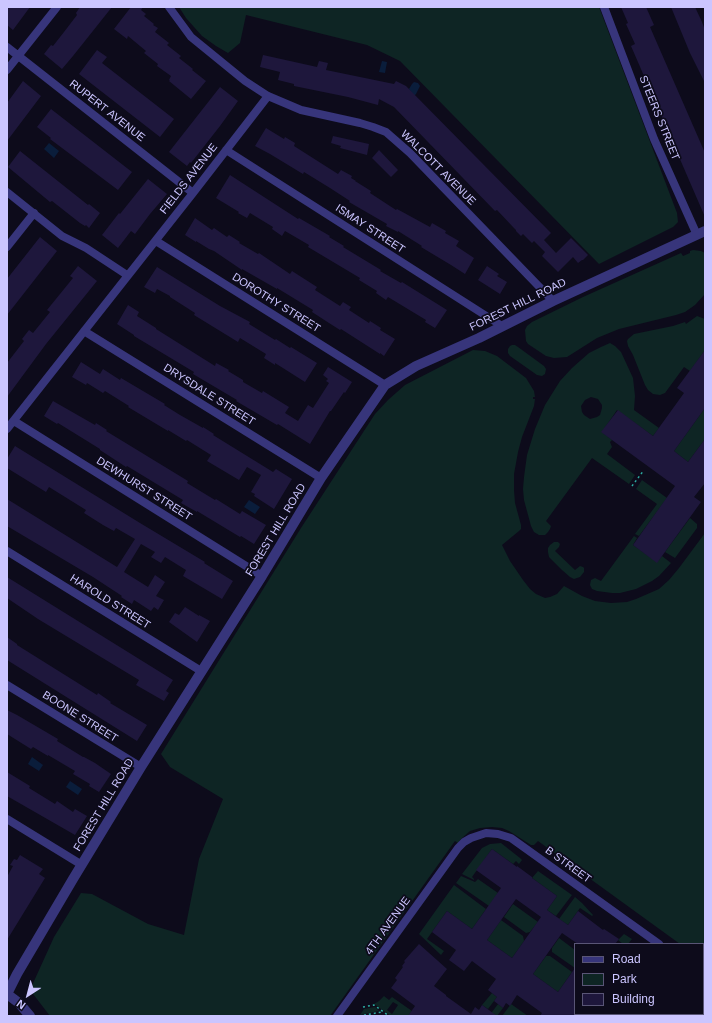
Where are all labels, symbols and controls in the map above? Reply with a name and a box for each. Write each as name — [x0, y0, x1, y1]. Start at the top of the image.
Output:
street label: STEERS STREET — [636, 74, 682, 162]
street label: RUPERT AVENUE — [66, 77, 148, 145]
street label: WALCOTT AVENUE — [398, 128, 478, 208]
street label: FIELDS AVENUE — [157, 141, 221, 217]
street label: ISMAY STREET — [333, 202, 407, 256]
street label: DOROTHY STREET — [229, 271, 323, 335]
street label: FOREST HILL ROAD — [468, 276, 568, 334]
street label: DRYSDALE STREET — [161, 361, 257, 429]
street label: DEWHURST STREET — [94, 454, 194, 524]
street label: FOREST HILL ROAD — [243, 481, 309, 579]
street label: HAROLD STREET — [67, 572, 153, 632]
street label: BOONE STREET — [40, 689, 120, 745]
street label: FOREST HILL ROAD — [71, 756, 137, 854]
street label: B STREET — [542, 844, 594, 886]
street label: 4TH AVENUE — [363, 895, 413, 957]
legend — [574, 943, 704, 1015]
text: Road — [612, 952, 641, 966]
text: Park — [612, 972, 637, 986]
north arrow — [8, 975, 48, 1015]
text: Building — [612, 992, 655, 1006]
text: N — [14, 998, 28, 1012]

